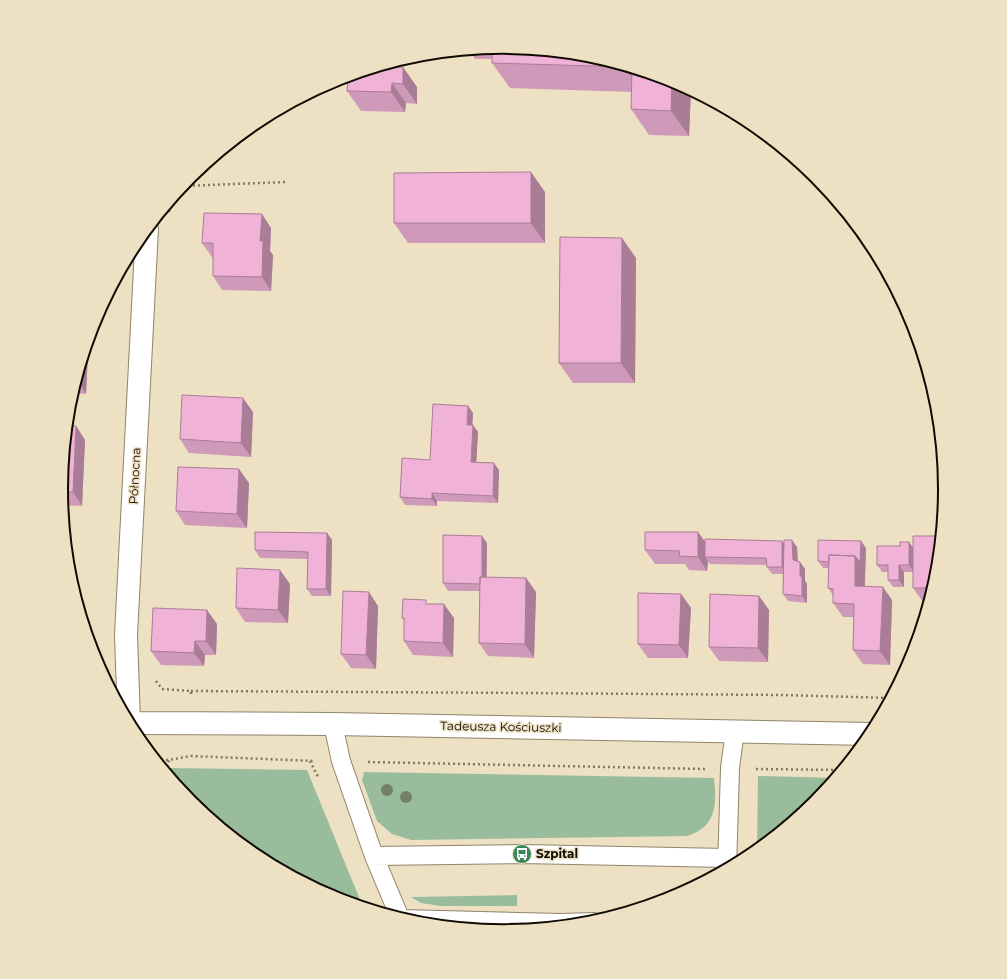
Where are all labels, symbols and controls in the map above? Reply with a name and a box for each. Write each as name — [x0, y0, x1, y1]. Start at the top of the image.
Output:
street label: Północna — [126, 447, 143, 505]
street label: Tadeusza Kościuszki — [440, 718, 562, 735]
bus stop icon: Szpital — [511, 843, 533, 865]
place label: Szpital — [536, 846, 578, 861]

